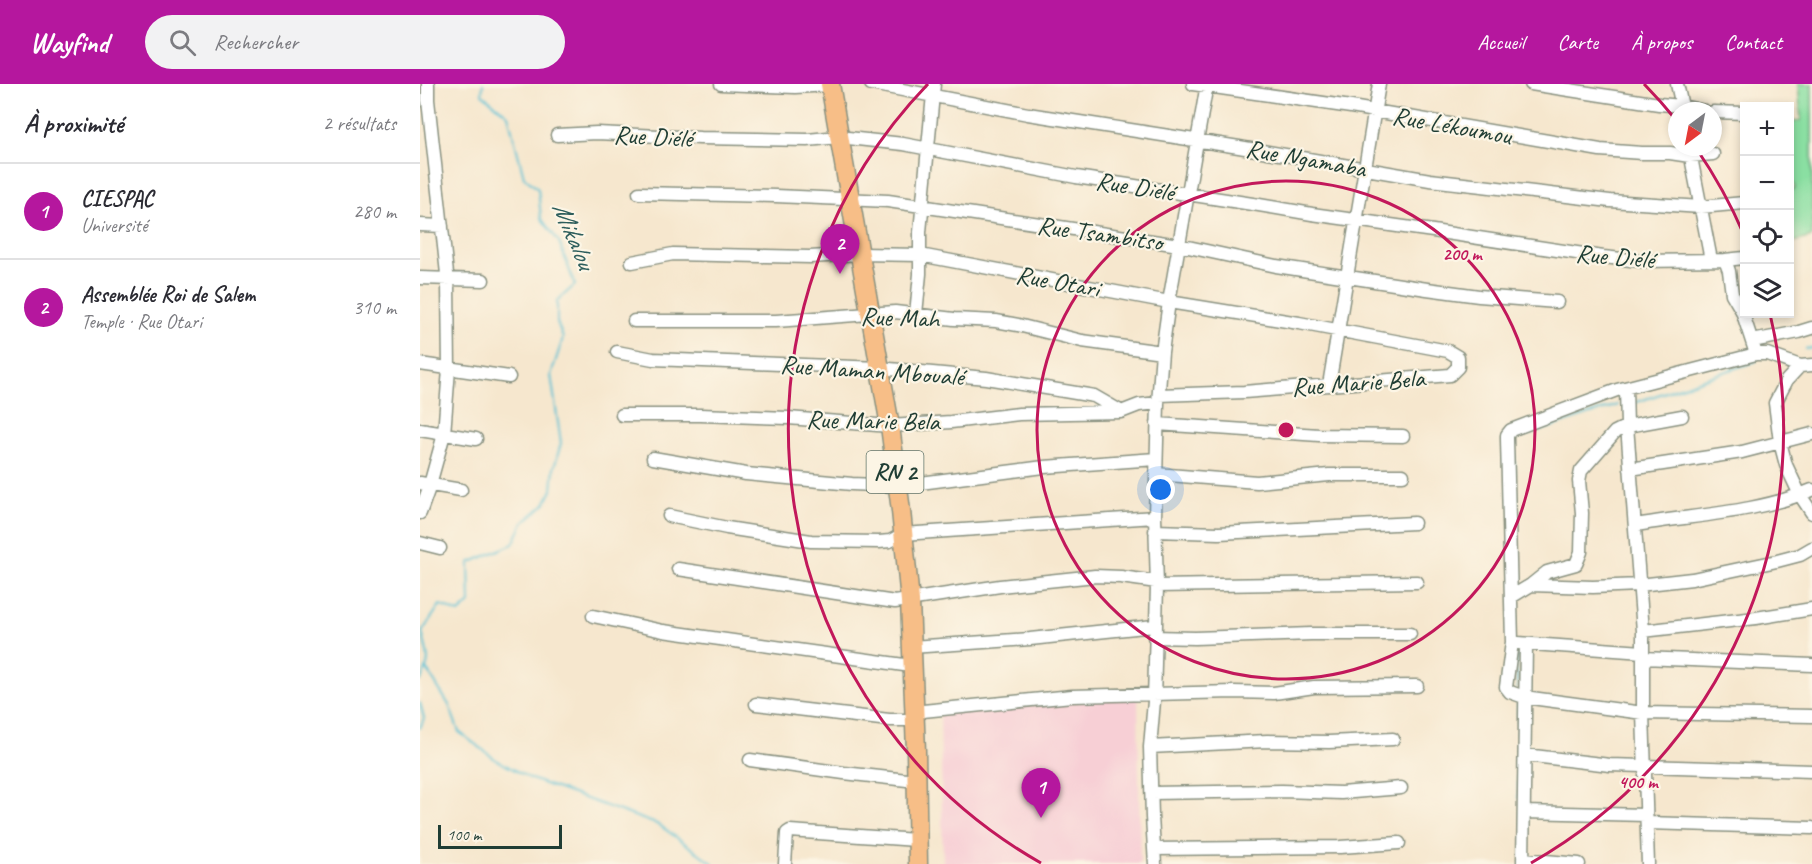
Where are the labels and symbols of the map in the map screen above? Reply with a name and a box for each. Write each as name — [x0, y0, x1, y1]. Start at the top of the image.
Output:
street label: Rue Lékoumou — [1390, 99, 1515, 152]
north arrow — [1668, 102, 1722, 156]
street label: Rue Diélé — [613, 118, 697, 155]
street label: Rue Ngamaba — [1243, 132, 1370, 186]
street label: Rue Diélé — [1093, 164, 1180, 210]
water label: Mikalou — [545, 196, 605, 277]
street label: Rue Tsambitso — [1035, 208, 1167, 259]
pin: 2 — [820, 224, 860, 274]
street label: Rue Diélé — [1574, 237, 1659, 277]
text: 200 m — [1443, 243, 1483, 265]
street label: Rue Otari — [1013, 258, 1105, 306]
street label: Rue Mah — [860, 300, 942, 335]
street label: Rue Maman Mboualé — [779, 348, 968, 394]
street label: Rue Marie Bela — [1290, 361, 1427, 404]
street label: Rue Marie Bela — [806, 403, 942, 438]
centre of rings — [1276, 420, 1296, 440]
road number: RN 2 — [866, 451, 924, 493]
your location — [1146, 475, 1175, 504]
pin: 1 — [1022, 768, 1060, 818]
text: 400 m — [1619, 771, 1659, 793]
scale bar — [438, 822, 562, 850]

